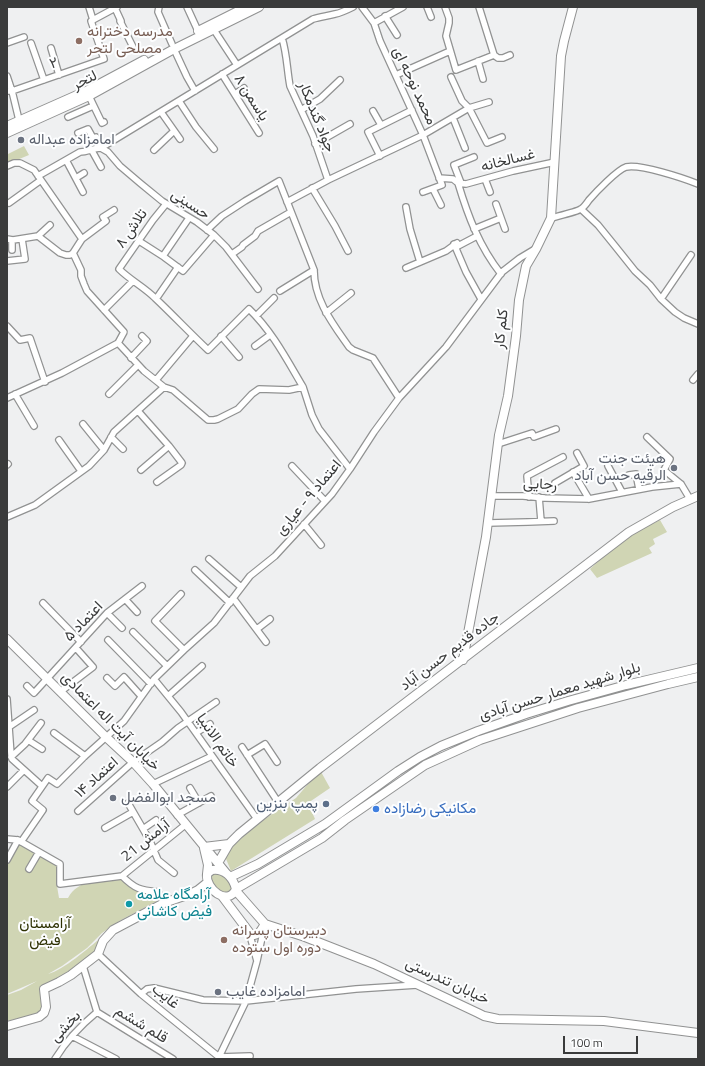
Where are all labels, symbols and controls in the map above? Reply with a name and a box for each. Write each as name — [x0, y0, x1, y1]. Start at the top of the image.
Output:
place label: مدرسه دخترانه مصلحی لتحر — [87, 23, 173, 58]
marker: مدرسه دخترانه مصلحی لتحر — [74, 36, 84, 46]
street label: محمد نوحه ای — [388, 44, 440, 128]
street label: ۲ — [47, 54, 61, 74]
street label: لتحر — [69, 67, 101, 95]
street label: یاسمن ۸ — [230, 71, 272, 125]
street label: جواد گندمکار — [294, 79, 338, 155]
place label: امامزاده عبداله — [29, 131, 115, 149]
marker: امامزاده عبداله — [16, 135, 26, 145]
street label: غسالخانه — [479, 146, 537, 176]
street label: حسینی — [167, 186, 213, 224]
street label: تلاش ۸ — [112, 206, 152, 252]
street label: کلم کار — [491, 308, 513, 350]
place label: هیئت جنت الرقیه حسن آباد — [574, 450, 666, 485]
street label: اعتماد ۹ - عیاری — [272, 457, 346, 539]
marker: هیئت جنت الرقیه حسن آباد — [669, 463, 679, 473]
street label: رجایی — [522, 475, 558, 495]
street label: اعتماد ۵ — [61, 598, 107, 646]
street label: جاده قدیم حسن آباد — [397, 609, 503, 695]
street label: بلوار شهید معمار حسن آبادی — [477, 659, 643, 725]
street label: خیابان آیت اله اعتمادی — [57, 669, 163, 775]
street label: خاتم الانبیا — [192, 710, 242, 772]
street label: اعتماد ۱۴ — [71, 754, 123, 802]
place label: مسجد ابوالفضل — [121, 789, 216, 807]
marker: مسجد ابوالفضل — [108, 793, 118, 803]
place label: پمپ بنزین — [256, 795, 318, 813]
marker: پمپ بنزین — [321, 799, 331, 809]
place label: مکانیکی رضازاده — [384, 800, 476, 818]
marker: مکانیکی رضازاده — [371, 804, 381, 814]
street label: آرامش 21 — [118, 816, 174, 866]
place label: آرامگاه علامه فیض کاشانی — [137, 886, 212, 921]
marker: آرامگاه علامه فیض کاشانی — [124, 899, 134, 909]
park label: آرامستان فیض — [19, 915, 71, 950]
place label: دبیرستان پسرانه دوره اول ستوده — [232, 922, 327, 957]
marker: دبیرستان پسرانه دوره اول ستوده — [219, 935, 229, 945]
street label: خیابان تندرستی — [402, 955, 492, 1009]
street label: غایب — [148, 980, 182, 1014]
place label: امامزاده غایب — [226, 983, 305, 1001]
marker: امامزاده غایب — [213, 987, 223, 997]
street label: قلم ششم — [111, 1002, 171, 1048]
street label: بخشی — [47, 1007, 85, 1047]
scale bar — [565, 1028, 640, 1054]
text: 100 m — [570, 1033, 603, 1052]

